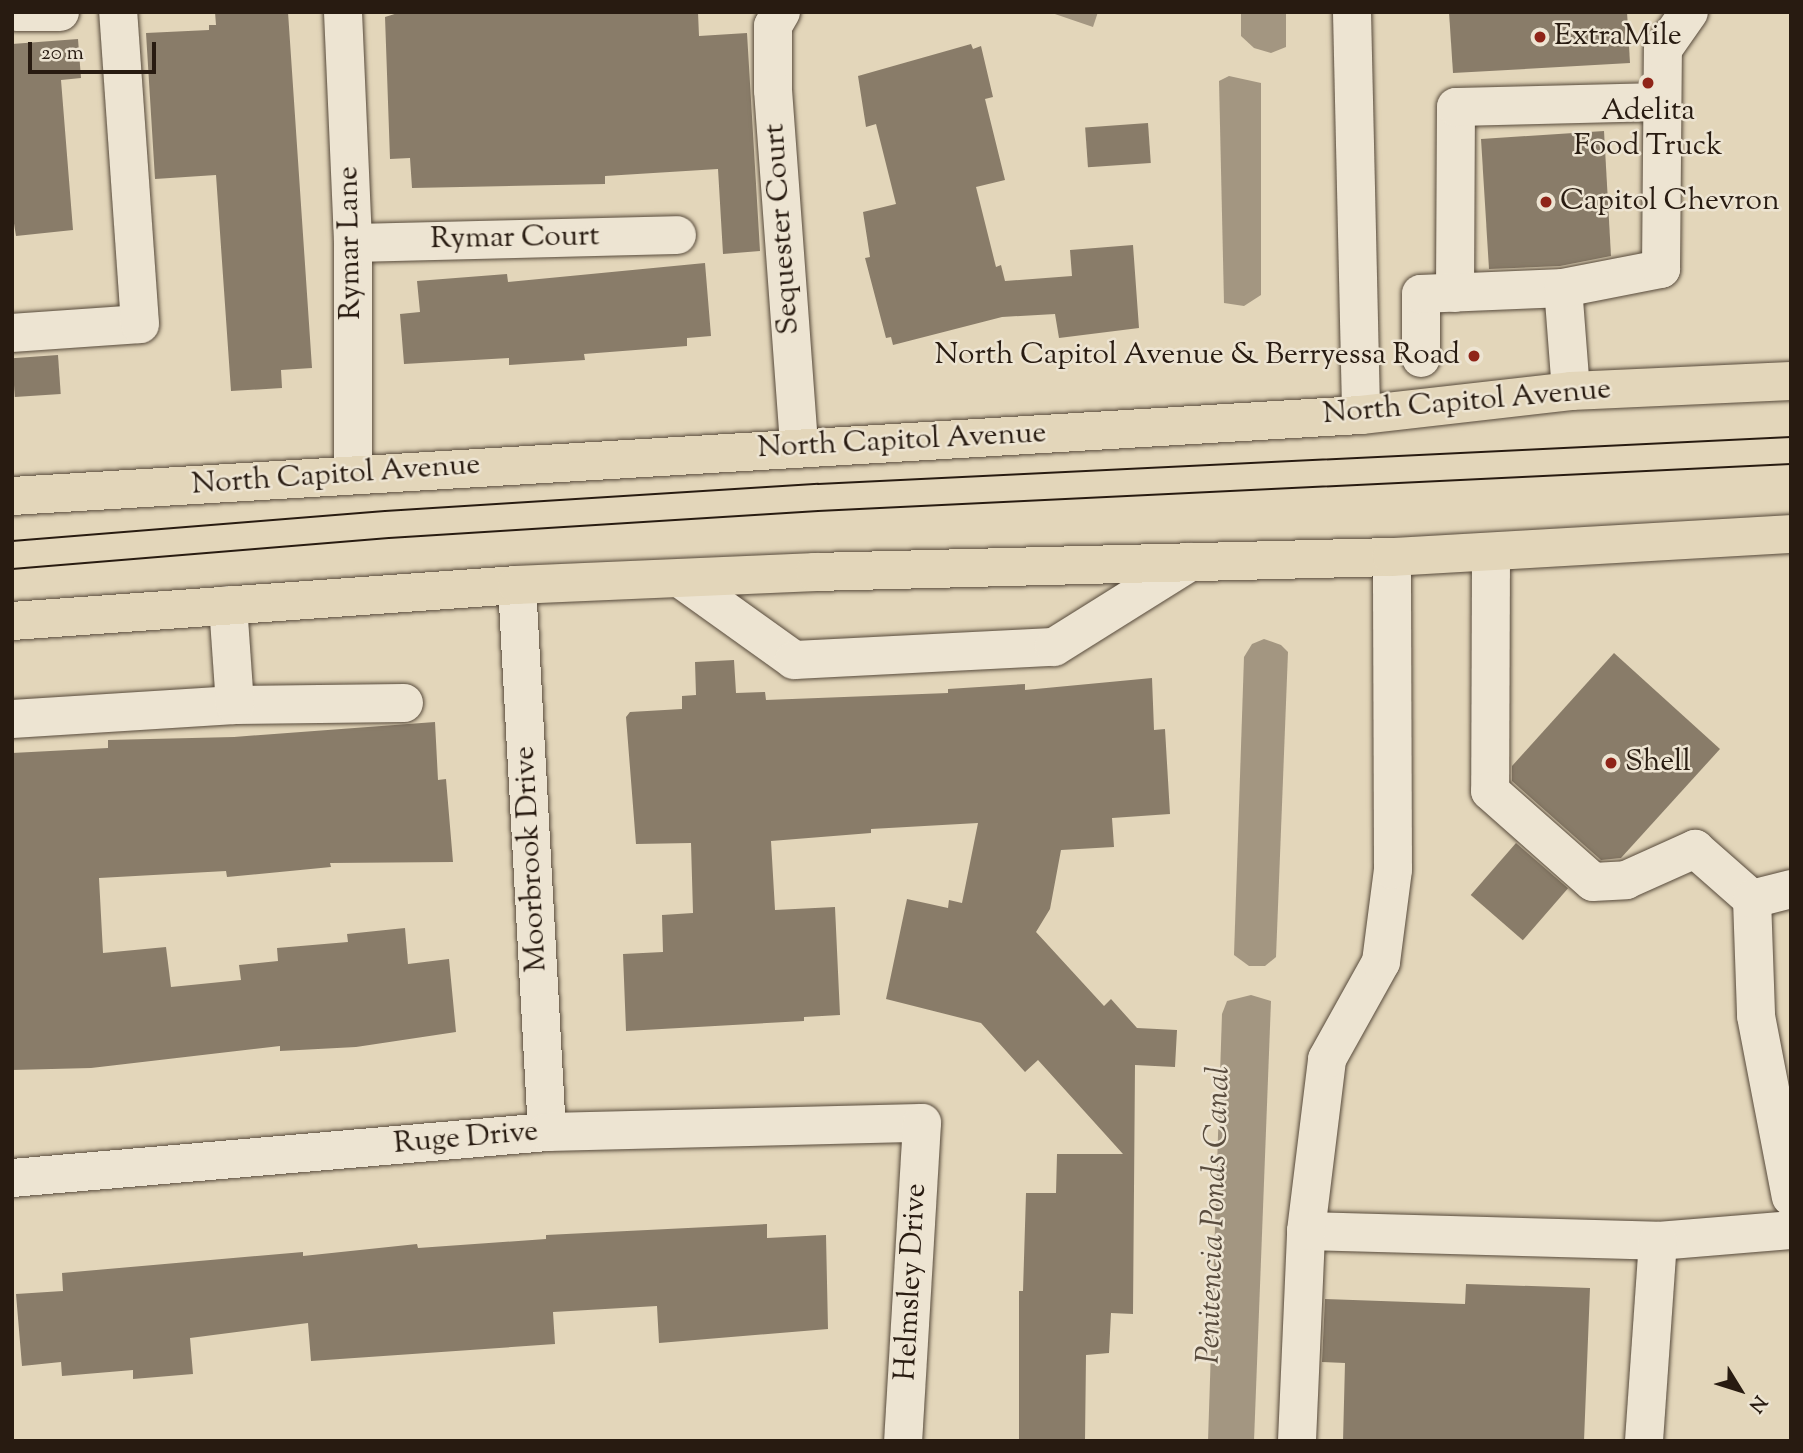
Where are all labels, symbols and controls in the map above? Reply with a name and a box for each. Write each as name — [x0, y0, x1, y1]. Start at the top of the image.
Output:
place label: ExtraMile — [1554, 19, 1682, 55]
scale bar — [32, 28, 159, 72]
marker: ExtraMile — [1532, 29, 1548, 45]
text: 20 m — [41, 39, 84, 69]
marker: Adelita Food Truck — [1640, 75, 1656, 91]
place label: Adelita Food Truck — [1573, 94, 1723, 164]
street label: Sequester Court — [758, 122, 808, 336]
street label: Rymar Lane — [332, 166, 370, 320]
place label: Capitol Chevron — [1560, 184, 1780, 220]
marker: Capitol Chevron — [1538, 194, 1554, 210]
street label: Rymar Court — [430, 220, 600, 258]
place label: North Capitol Avenue & Berryessa Road — [935, 338, 1460, 374]
marker: North Capitol Avenue & Berryessa Road — [1466, 348, 1482, 364]
street label: North Capitol Avenue — [1321, 372, 1613, 434]
street label: North Capitol Avenue — [757, 416, 1047, 468]
street label: North Capitol Avenue — [190, 448, 482, 504]
street label: Moorbrook Drive — [508, 745, 556, 973]
place label: Shell — [1625, 745, 1691, 781]
marker: Shell — [1603, 755, 1619, 771]
water label: Penitencia Ponds Canal — [1191, 1065, 1239, 1365]
street label: Ruge Drive — [392, 1115, 540, 1163]
street label: Helmsley Drive — [889, 1182, 935, 1382]
north arrow — [1705, 1355, 1775, 1425]
text: N — [1742, 1389, 1772, 1418]

